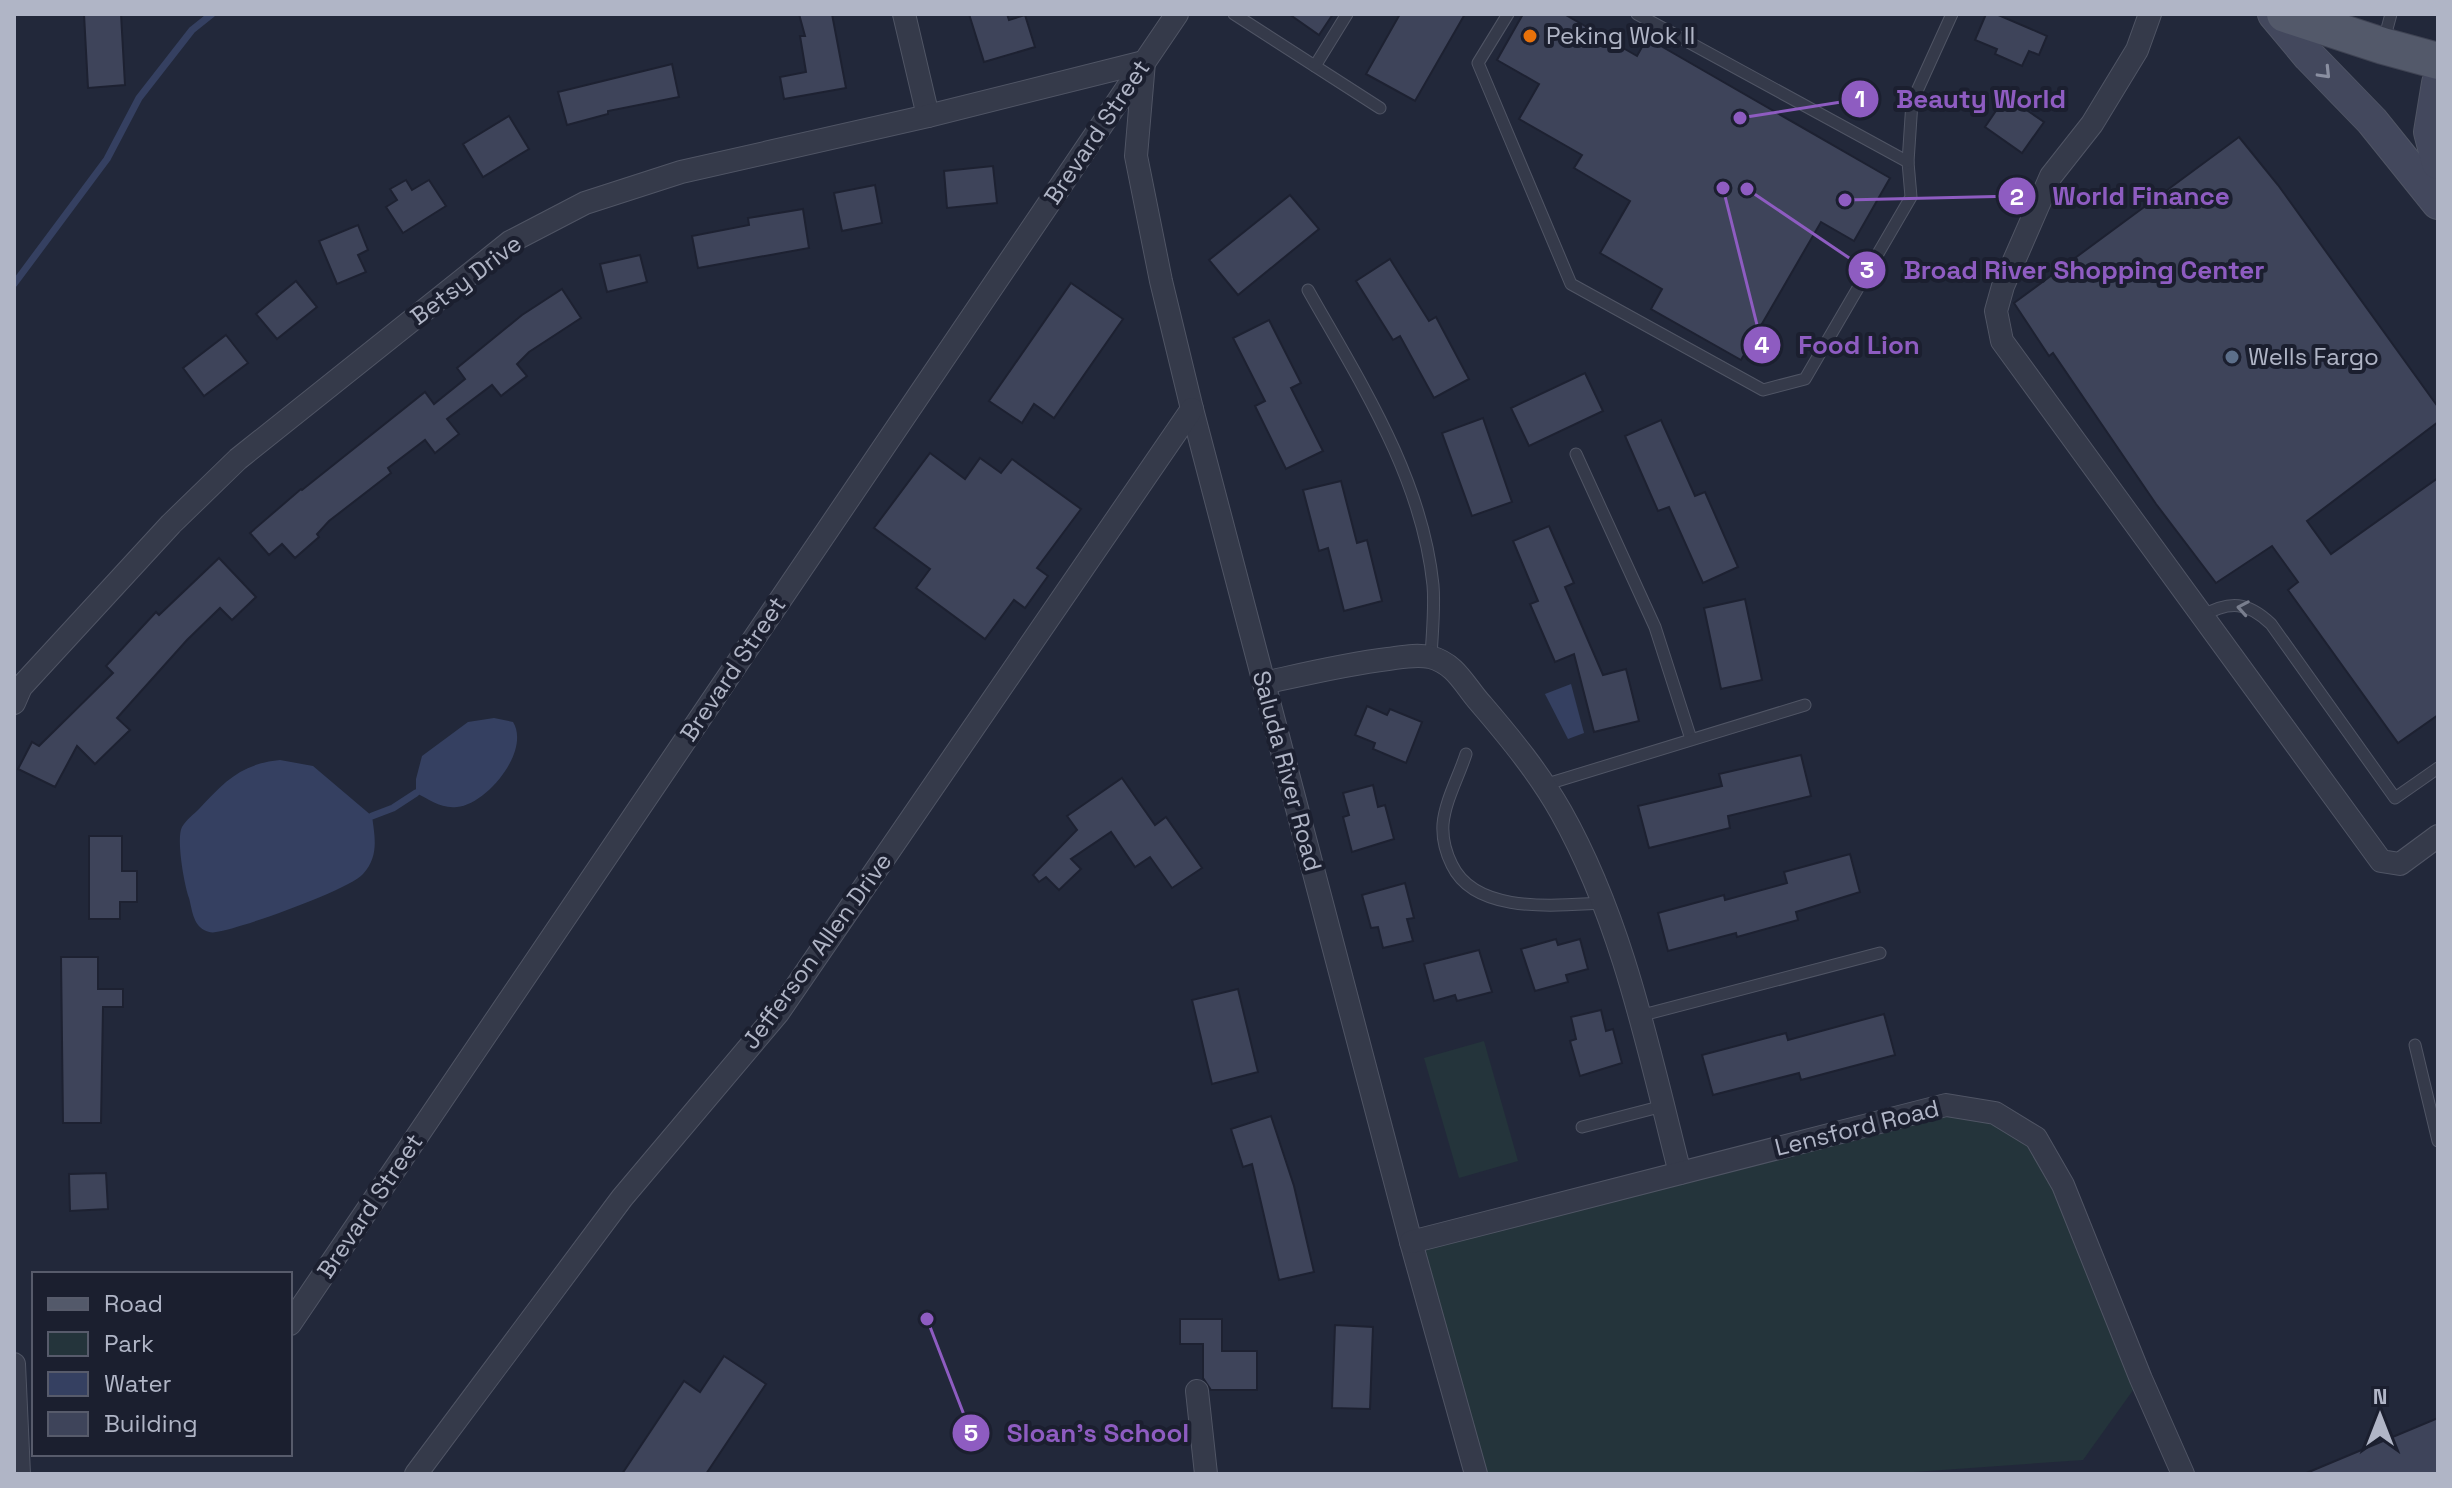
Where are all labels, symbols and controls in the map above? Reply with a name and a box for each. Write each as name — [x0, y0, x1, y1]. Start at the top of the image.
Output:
place label: Peking Wok II — [1546, 20, 1695, 51]
marker: Peking Wok II — [1521, 27, 1539, 45]
street label: Brevard Street — [1037, 53, 1156, 210]
one-way arrow — [2316, 64, 2331, 78]
callout: Beauty World — [1840, 74, 2082, 124]
text: Beauty World — [1896, 82, 2066, 116]
text: 1 — [1855, 83, 1865, 114]
callout: World Finance — [1997, 171, 2246, 221]
text: World Finance — [2052, 179, 2230, 213]
text: 2 — [2010, 181, 2024, 212]
street label: Betsy Drive — [404, 228, 528, 332]
callout: Broad River Shopping Center — [1847, 245, 2280, 295]
text: Broad River Shopping Center — [1903, 253, 2265, 287]
text: 3 — [1860, 254, 1874, 285]
callout: Food Lion — [1742, 320, 1935, 370]
text: Food Lion — [1798, 328, 1920, 362]
text: 4 — [1754, 329, 1770, 360]
place label: Wells Fargo — [2248, 341, 2379, 372]
marker: Wells Fargo — [2223, 348, 2241, 366]
street label: Brevard Street — [673, 590, 792, 747]
one-way arrow — [2236, 601, 2249, 618]
street label: Saluda River Road — [1246, 667, 1329, 875]
street label: Jefferson Allen Drive — [735, 846, 898, 1055]
street label: Lensford Road — [1771, 1092, 1942, 1163]
street label: Brevard Street — [310, 1127, 429, 1284]
legend — [32, 1272, 292, 1456]
text: Road — [104, 1288, 163, 1319]
text: Park — [104, 1328, 154, 1359]
text: Water — [104, 1368, 172, 1399]
north arrow — [2340, 1376, 2420, 1456]
text: N — [2373, 1382, 2387, 1410]
text: Building — [104, 1408, 198, 1439]
callout: Sloan's School — [951, 1408, 1205, 1458]
text: Sloan's School — [1007, 1416, 1189, 1450]
text: 5 — [964, 1417, 978, 1448]

